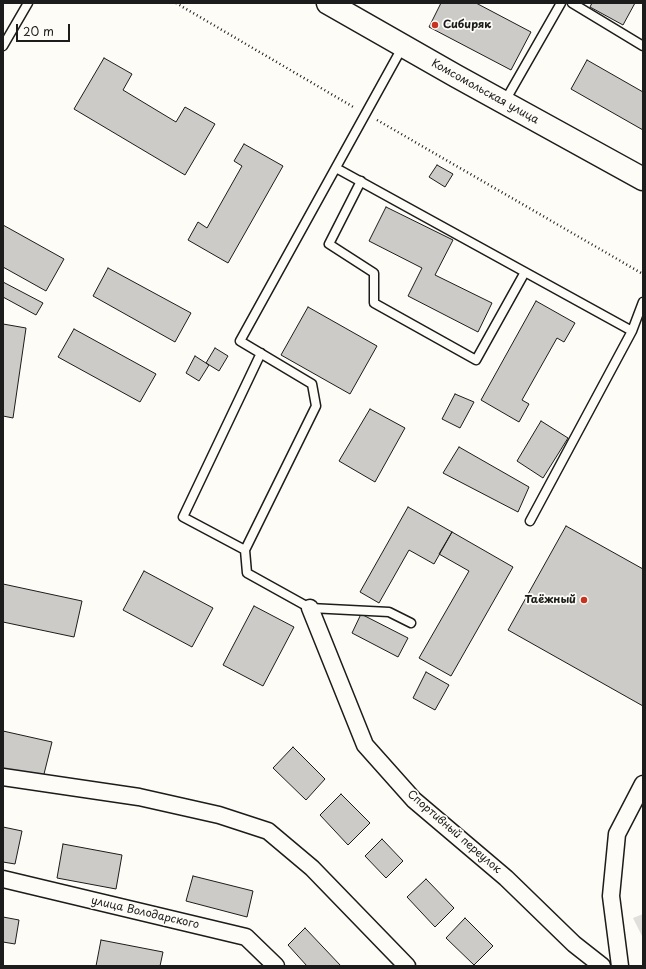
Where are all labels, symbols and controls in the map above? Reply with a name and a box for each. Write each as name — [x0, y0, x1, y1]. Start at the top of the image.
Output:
scale bar — [18, 16, 72, 42]
place label: Сибиряк — [443, 18, 491, 32]
marker: Сибиряк — [430, 20, 440, 30]
text: 20 m — [23, 22, 54, 40]
street label: Комсомольская улица — [429, 57, 541, 127]
place label: Таёжный — [525, 593, 576, 607]
marker: Таёжный — [579, 595, 589, 605]
street label: Спортивный переулок — [404, 788, 504, 876]
street label: улица Володарского — [90, 894, 200, 932]

